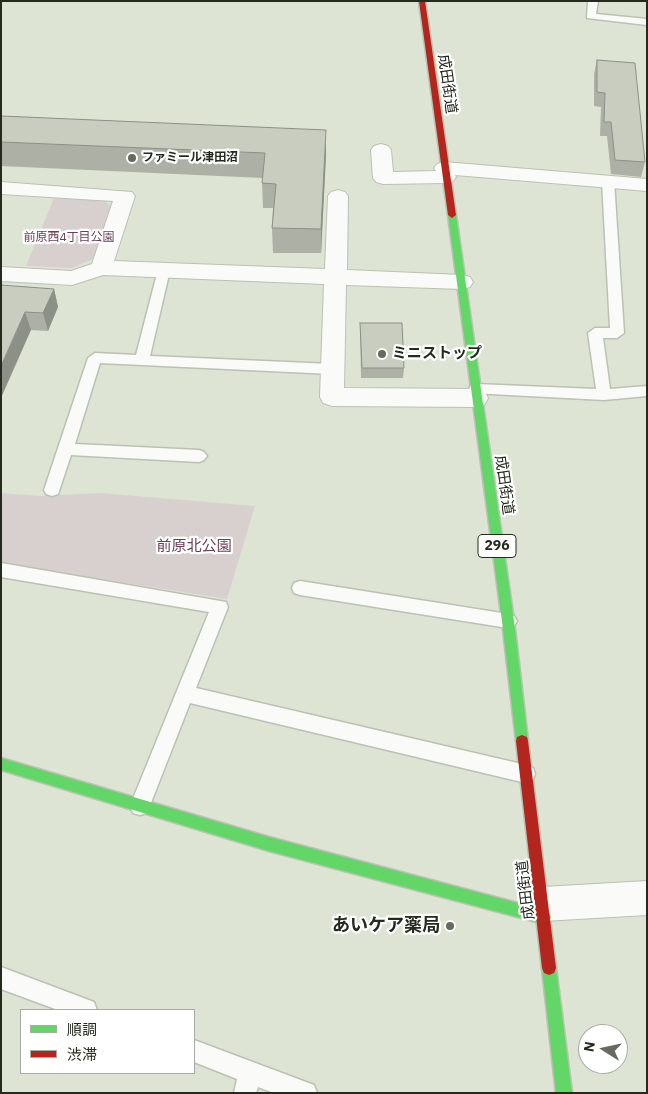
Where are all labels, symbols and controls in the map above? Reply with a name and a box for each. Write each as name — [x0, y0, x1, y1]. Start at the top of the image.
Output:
street label: 成田街道 — [434, 53, 460, 115]
place label: ファミール津田沼 — [142, 151, 238, 165]
marker: ファミール津田沼 — [126, 152, 138, 164]
park label: 前原西4丁目公園 — [23, 231, 115, 245]
place label: ミニストップ — [392, 345, 482, 363]
marker: ミニストップ — [376, 348, 388, 360]
street label: 成田街道 — [491, 454, 517, 516]
road number: 296 — [478, 534, 516, 558]
park label: 前原北公園 — [157, 538, 231, 556]
street label: 成田街道 — [513, 859, 539, 921]
place label: あいケア薬局 — [332, 915, 440, 937]
marker: あいケア薬局 — [444, 920, 456, 932]
legend — [20, 1009, 195, 1074]
text: 順調 — [67, 1020, 97, 1039]
north arrow — [578, 1024, 628, 1074]
text: N — [579, 1040, 599, 1053]
text: 渋滞 — [67, 1045, 97, 1064]

